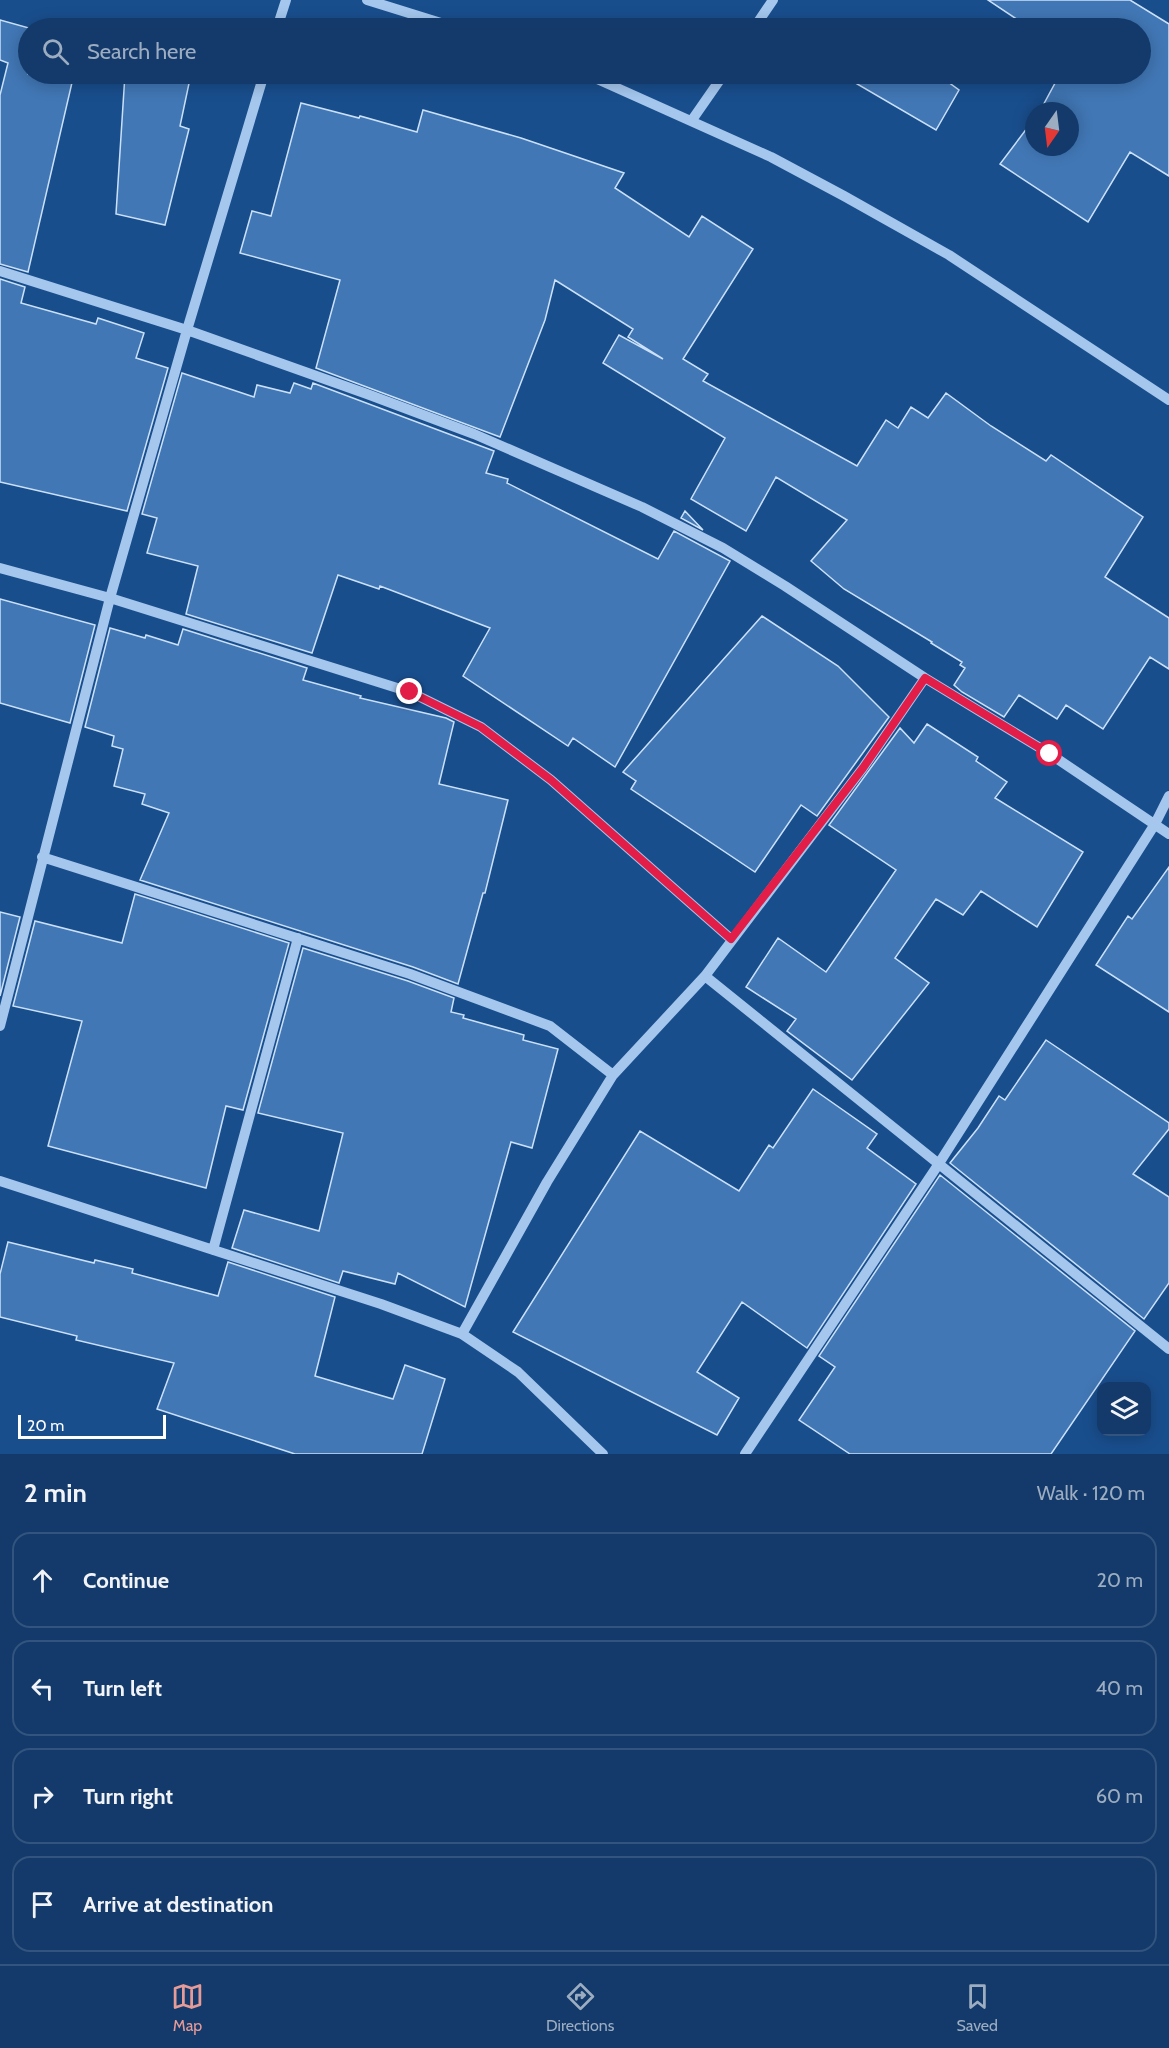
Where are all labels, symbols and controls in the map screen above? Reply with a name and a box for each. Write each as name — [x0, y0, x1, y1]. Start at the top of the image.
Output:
search box — [18, 18, 1151, 84]
icon: search — [39, 35, 72, 68]
text: Search here — [87, 38, 196, 65]
north arrow — [1025, 102, 1079, 156]
route end — [396, 678, 422, 704]
route start — [1036, 740, 1062, 766]
map controls — [1097, 1382, 1151, 1436]
button: layers — [1097, 1382, 1151, 1436]
scale bar — [18, 1412, 166, 1440]
text: 20 m — [27, 1416, 64, 1435]
text: 2 min — [24, 1477, 87, 1509]
text: Walk · 120 m — [1037, 1481, 1145, 1505]
icon: ahead — [26, 1564, 59, 1597]
text: Continue — [83, 1567, 169, 1594]
text: 20 m — [1097, 1568, 1143, 1592]
icon: left — [26, 1672, 59, 1705]
text: Turn left — [83, 1675, 162, 1702]
text: 40 m — [1095, 1676, 1143, 1700]
icon: right — [26, 1780, 59, 1813]
text: Turn right — [83, 1783, 173, 1810]
text: 60 m — [1096, 1784, 1143, 1808]
icon: arrive — [26, 1888, 59, 1921]
text: Arrive at destination — [83, 1891, 273, 1918]
tab: Map — [171, 1980, 204, 2035]
tab: Directions — [546, 1980, 614, 2035]
tab: Saved — [956, 1980, 998, 2035]

